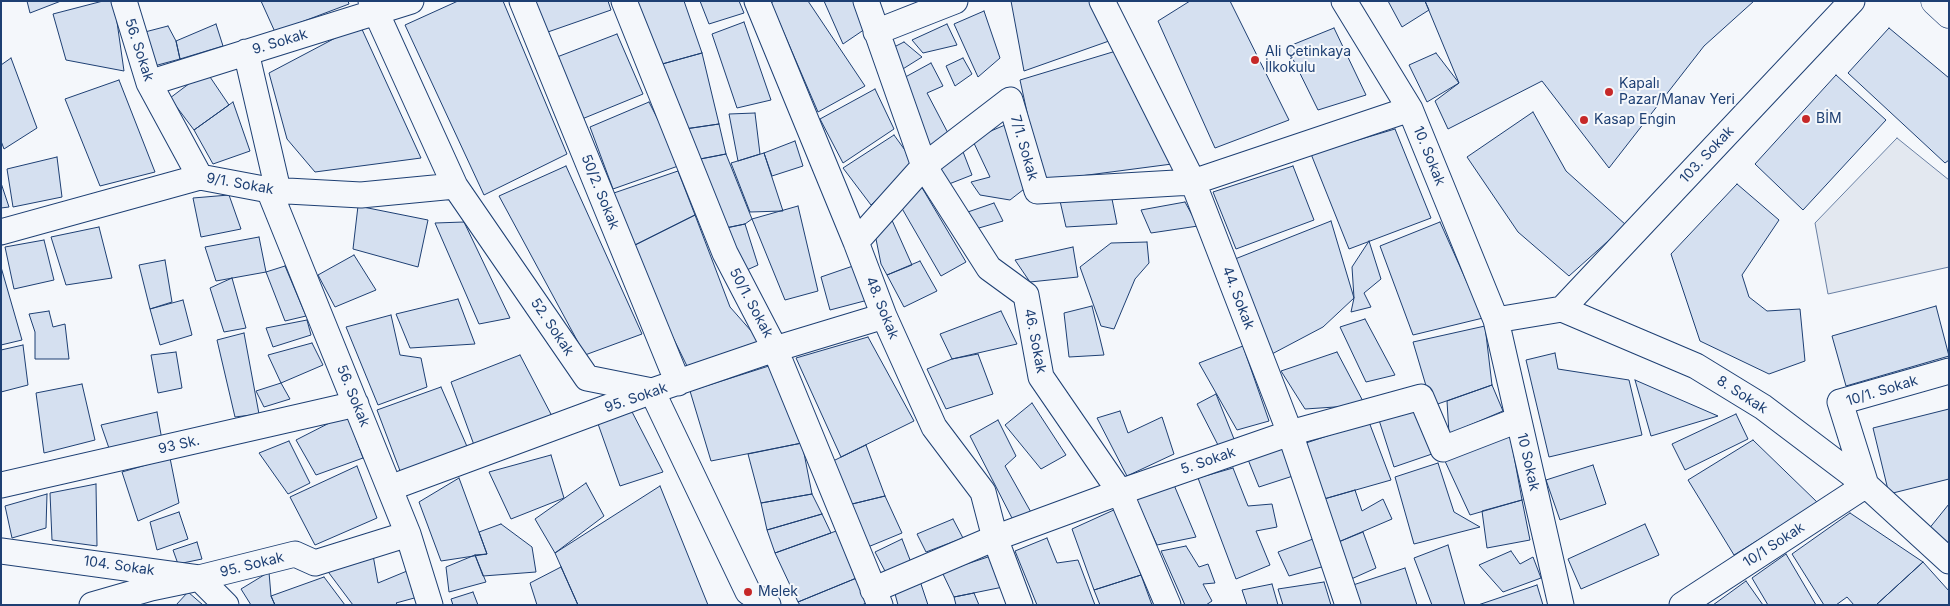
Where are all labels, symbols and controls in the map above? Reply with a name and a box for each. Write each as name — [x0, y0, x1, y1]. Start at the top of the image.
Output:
street label: 56. Sokak — [121, 16, 157, 84]
street label: 9. Sokak — [250, 26, 310, 58]
place label: Ali Çetinkaya İlkokulu — [1265, 44, 1351, 76]
marker: Ali Çetinkaya İlkokulu — [1249, 54, 1261, 66]
place label: Kapalı Pazar/Manav Yeri — [1619, 76, 1735, 108]
marker: Kapalı Pazar/Manav Yeri — [1603, 86, 1615, 98]
place label: BİM — [1816, 111, 1842, 127]
place label: Kasap Engin — [1594, 112, 1676, 128]
street label: 7/1. Sokak — [1007, 113, 1041, 183]
marker: BİM — [1800, 113, 1812, 125]
marker: Kasap Engin — [1578, 114, 1590, 126]
street label: 103. Sokak — [1676, 123, 1738, 187]
street label: 10. Sokak — [1409, 124, 1449, 188]
street label: 50/2. Sokak — [577, 152, 623, 232]
street label: 9/1. Sokak — [205, 170, 275, 198]
street label: 44. Sokak — [1218, 264, 1258, 332]
street label: 50/1. Sokak — [726, 265, 776, 341]
street label: 48. Sokak — [862, 274, 902, 342]
street label: 52. Sokak — [527, 295, 577, 359]
street label: 46. Sokak — [1020, 307, 1050, 375]
street label: 56. Sokak — [333, 363, 373, 429]
street label: 8. Sokak — [1714, 372, 1770, 418]
street label: 10/1. Sokak — [1844, 372, 1920, 410]
street label: 95. Sokak — [602, 379, 670, 417]
street label: 10 Sokak — [1513, 431, 1543, 493]
street label: 93 Sk. — [157, 432, 201, 458]
street label: 5. Sokak — [1178, 444, 1238, 478]
street label: 10/1 Sokak — [1740, 519, 1808, 571]
street label: 95. Sokak — [218, 549, 286, 581]
street label: 104. Sokak — [82, 553, 156, 579]
place label: Melek — [758, 584, 798, 600]
marker: Melek — [742, 586, 754, 598]

